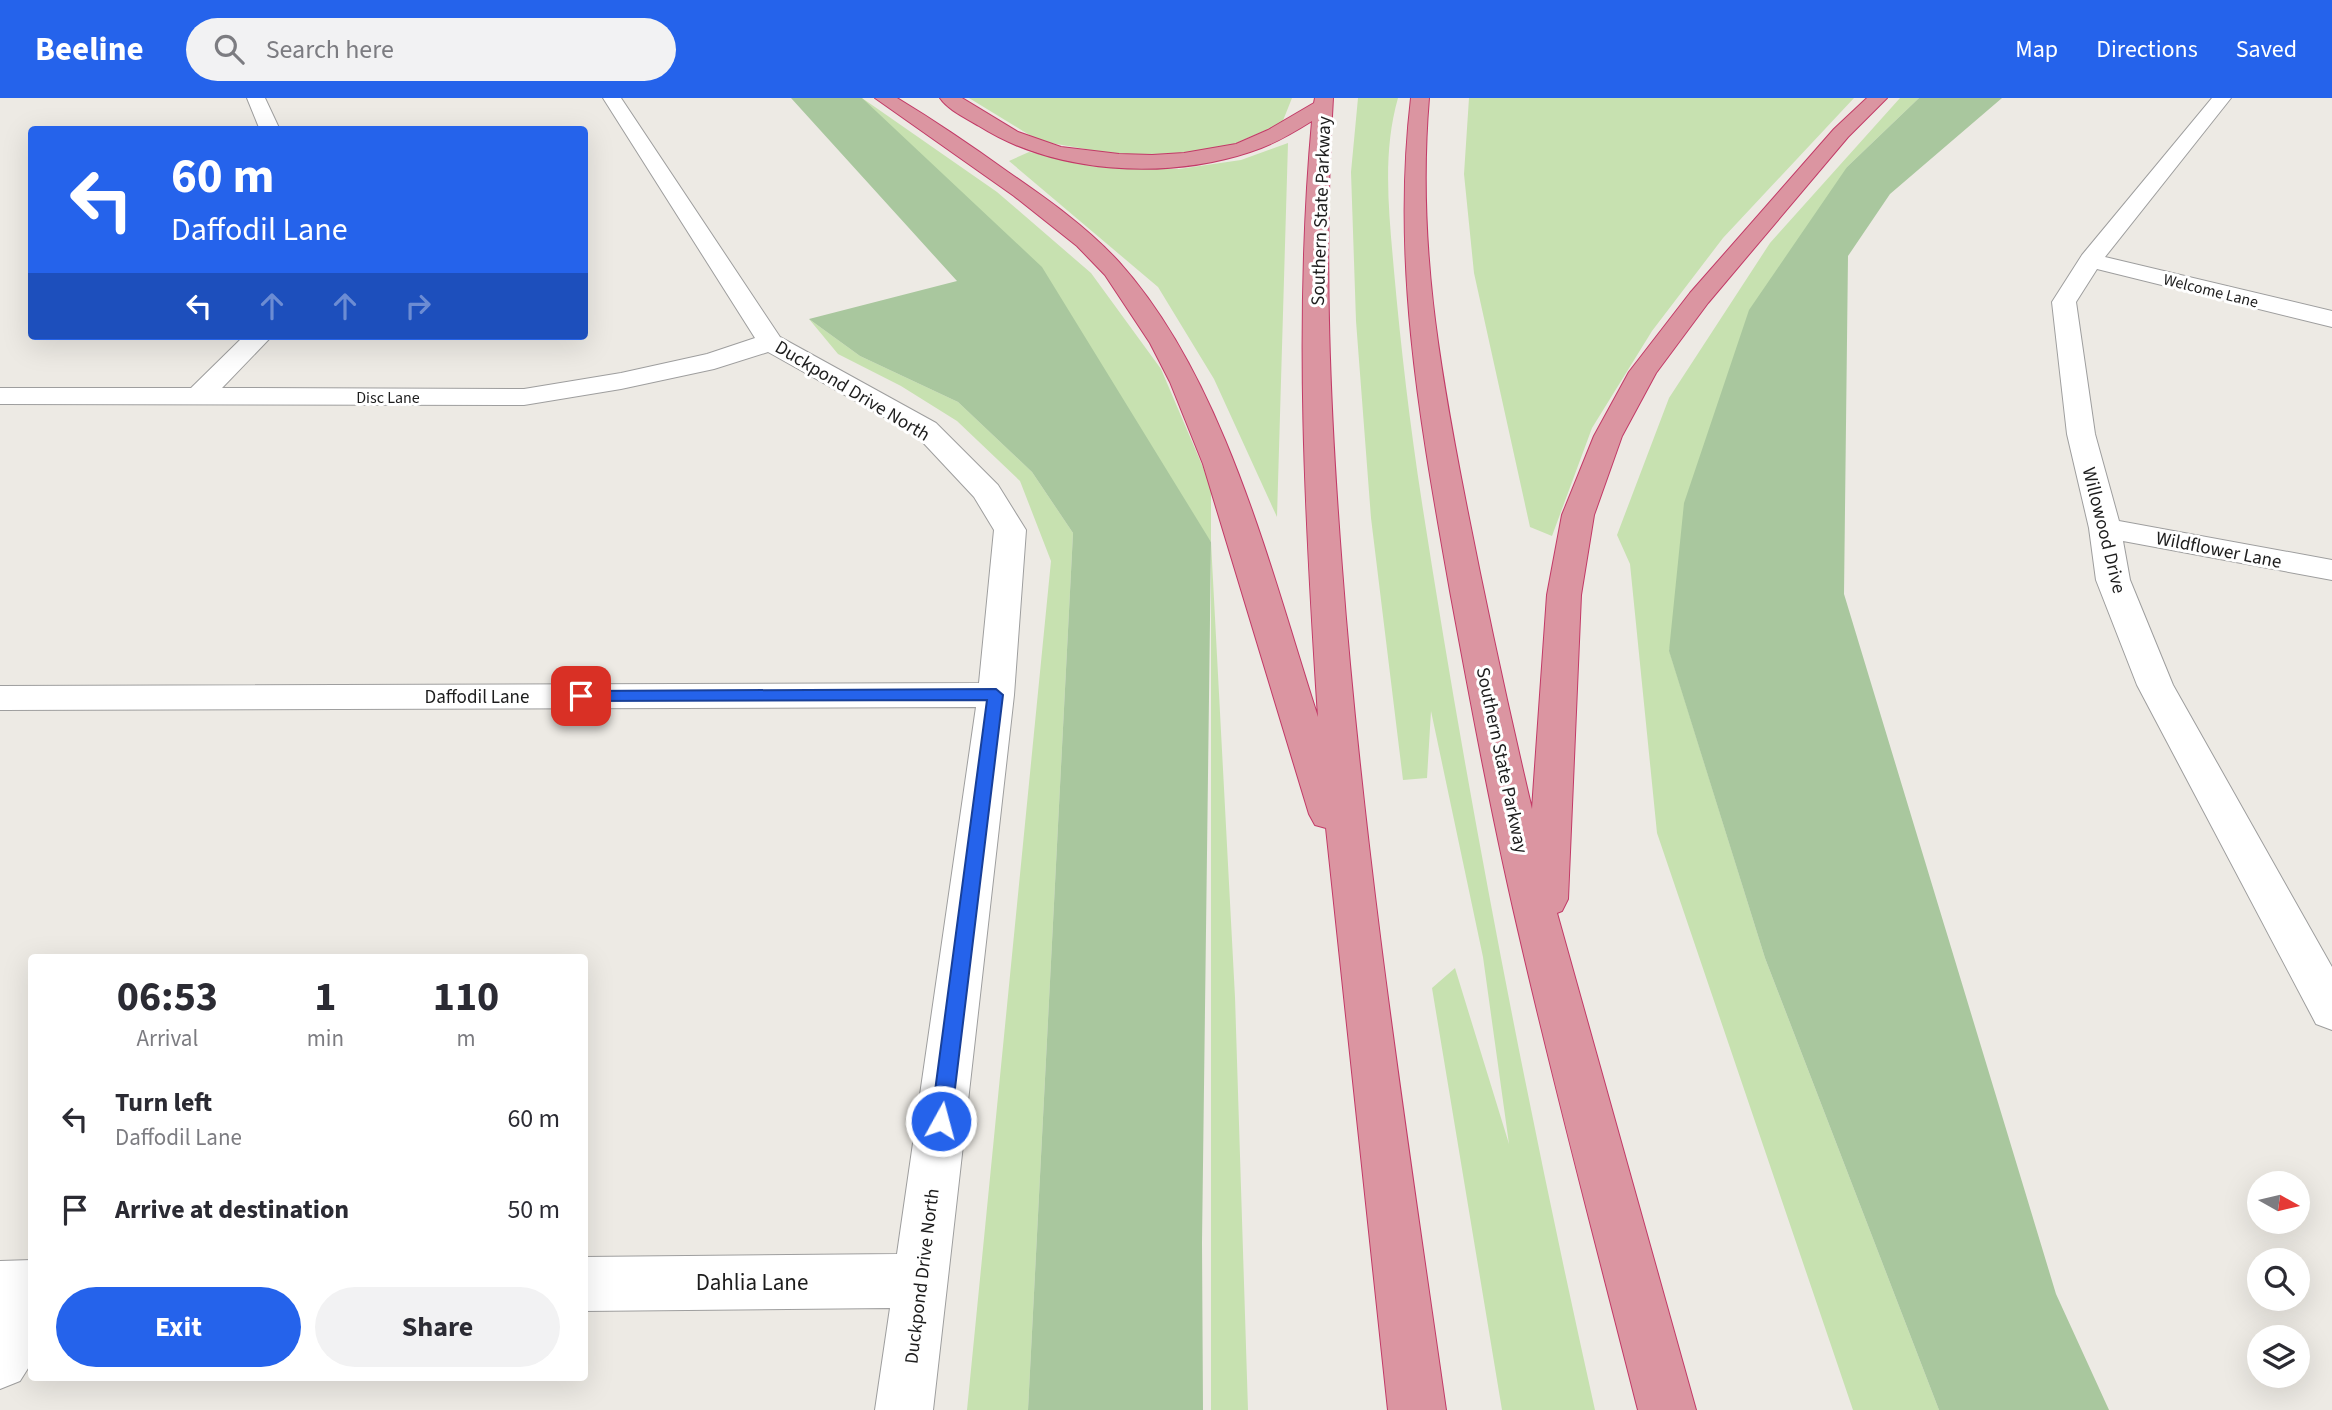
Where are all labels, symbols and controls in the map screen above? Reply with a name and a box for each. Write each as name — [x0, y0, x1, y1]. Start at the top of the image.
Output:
search box — [186, 18, 676, 81]
text: Beeline — [35, 26, 144, 73]
icon: search — [210, 30, 248, 68]
text: Search here — [266, 31, 394, 68]
text: Map — [2015, 32, 2058, 67]
text: Directions — [2096, 32, 2198, 67]
text: Saved — [2236, 32, 2297, 67]
street label: Southern State Parkway — [1305, 116, 1338, 306]
text: 60 m — [171, 142, 275, 212]
icon: left — [56, 154, 147, 245]
text: Daffodil Lane — [171, 207, 348, 253]
street label: Welcome Lane — [2161, 269, 2261, 313]
icon: left — [180, 287, 218, 325]
icon: ahead — [253, 287, 291, 325]
icon: ahead — [326, 287, 364, 325]
icon: right — [399, 287, 437, 325]
street label: Duckpond Drive North — [770, 334, 935, 448]
street label: Disc Lane — [356, 387, 420, 409]
street label: Willowood Drive — [2075, 464, 2132, 596]
street label: Wildflower Lane — [2153, 525, 2284, 576]
street label: Southern State Parkway — [1469, 665, 1534, 856]
pin — [551, 666, 611, 726]
icon: arrive — [562, 677, 600, 715]
street label: Daffodil Lane — [425, 684, 529, 711]
text: 06:53 — [117, 967, 218, 1027]
text: 1 — [314, 967, 336, 1027]
text: 110 — [433, 967, 499, 1027]
text: Arrival — [136, 1022, 198, 1055]
text: min — [307, 1022, 344, 1055]
text: m — [456, 1022, 476, 1055]
text: Turn left — [115, 1084, 212, 1121]
position arrow — [904, 1084, 978, 1158]
icon: left — [56, 1100, 94, 1138]
text: 60 m — [507, 1100, 560, 1137]
text: Daffodil Lane — [115, 1121, 242, 1154]
north arrow — [2247, 1171, 2310, 1234]
map controls — [2247, 1171, 2310, 1388]
street label: Duckpond Drive North — [898, 1187, 947, 1365]
icon: arrive — [56, 1191, 94, 1229]
text: Arrive at destination — [115, 1191, 349, 1228]
text: 50 m — [507, 1191, 560, 1228]
button: search — [2247, 1248, 2310, 1311]
street label: Dahlia Lane — [696, 1266, 808, 1299]
button: Exit — [56, 1287, 301, 1367]
button: Share — [315, 1287, 560, 1367]
button: layers — [2247, 1325, 2310, 1388]

